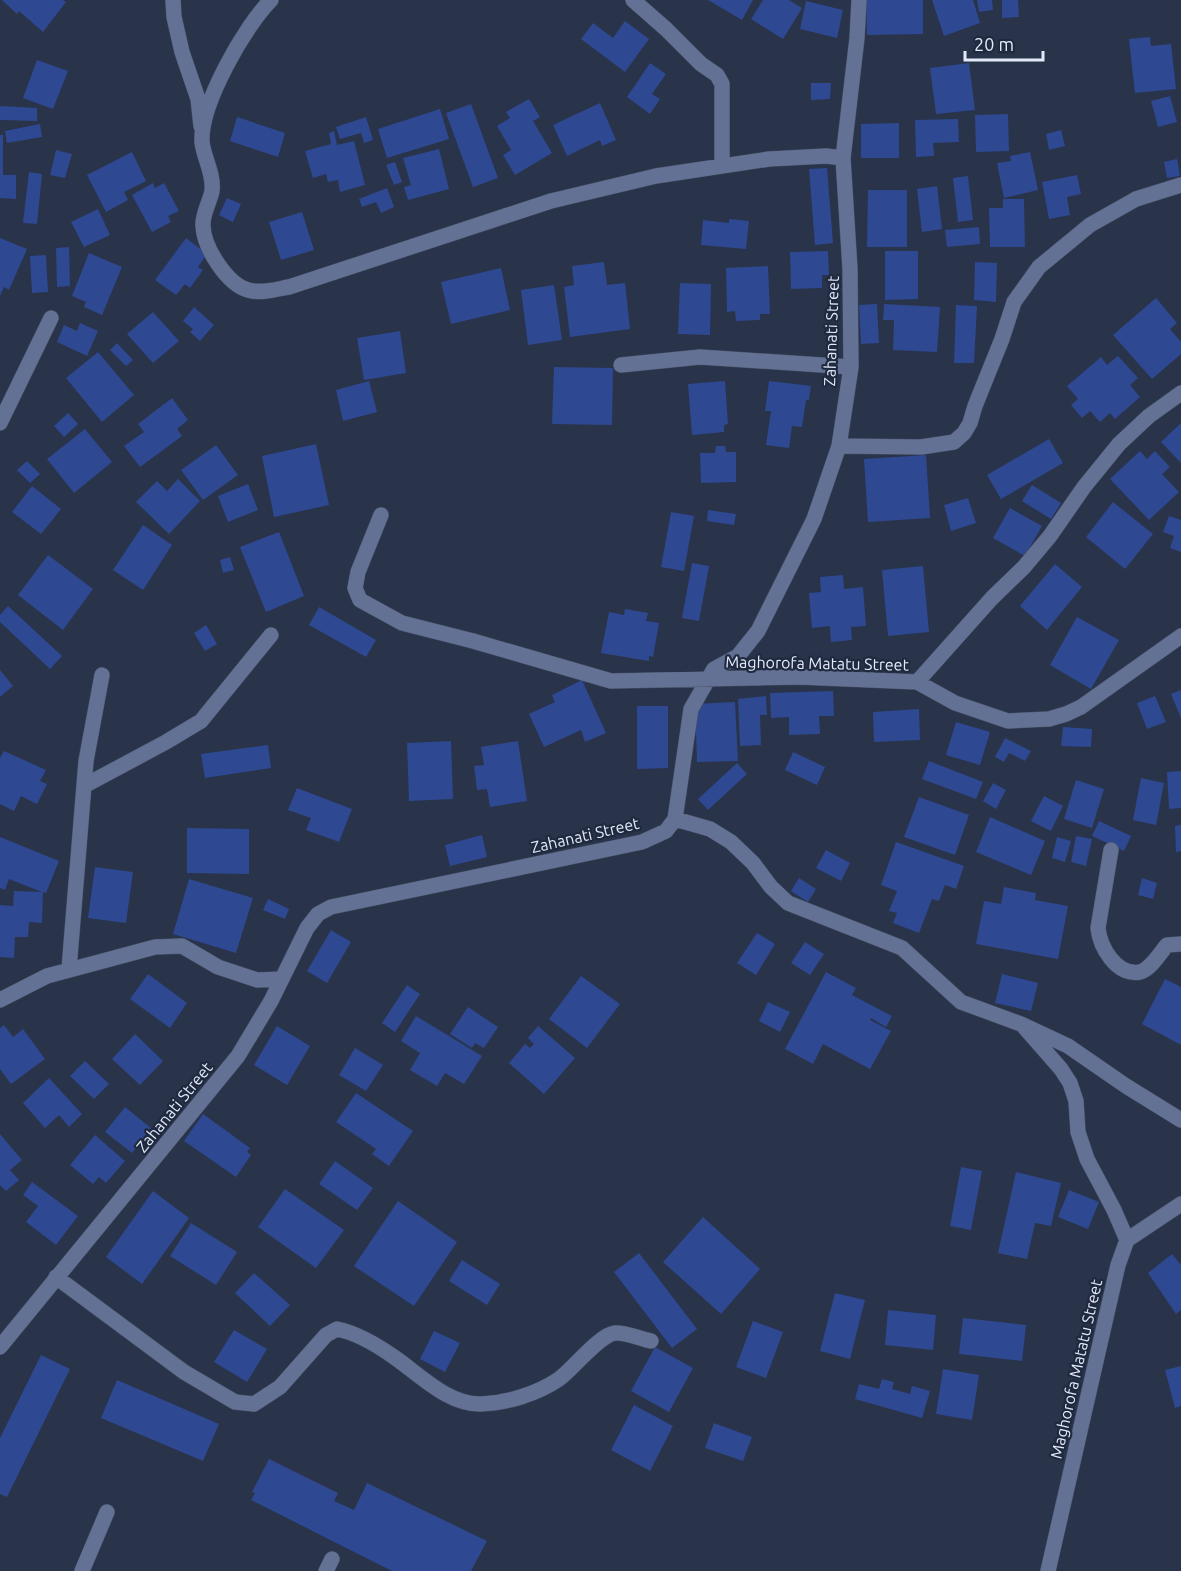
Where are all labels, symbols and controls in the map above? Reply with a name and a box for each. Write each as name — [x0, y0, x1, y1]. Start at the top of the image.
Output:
scale bar — [965, 24, 1043, 62]
text: 20 m — [974, 34, 1014, 54]
street label: Zahanati Street — [820, 275, 842, 387]
street label: Maghorofa Matatu Street — [725, 652, 910, 674]
street label: Zahanati Street — [529, 814, 642, 856]
street label: Zahanati Street — [132, 1058, 216, 1156]
street label: Maghorofa Matatu Street — [1047, 1277, 1106, 1460]

